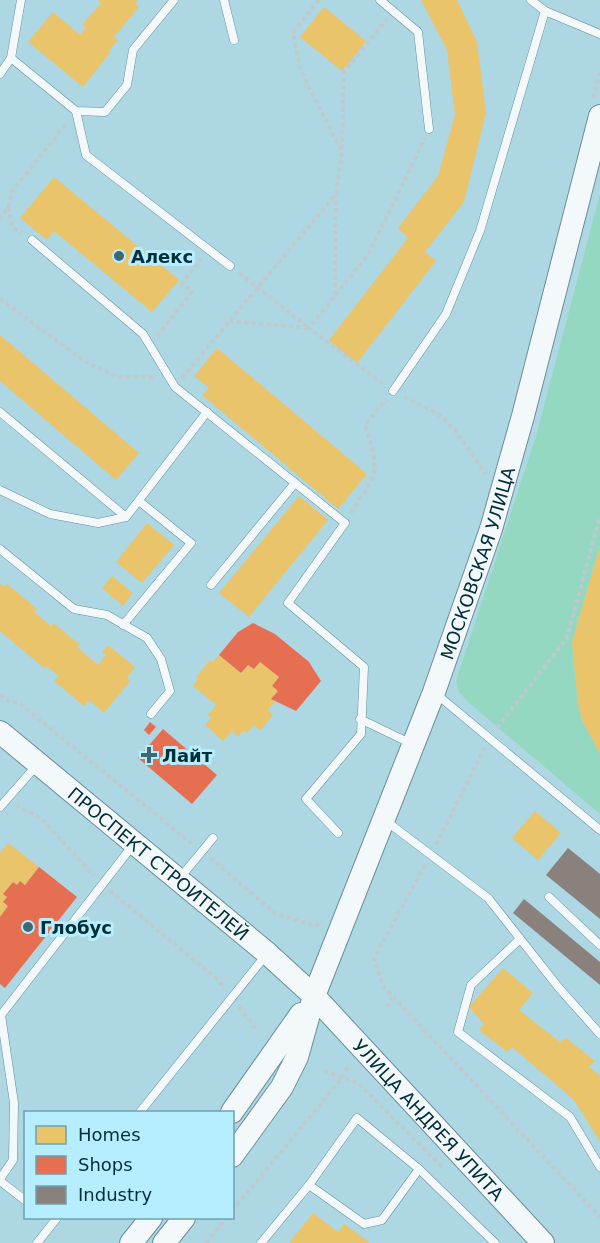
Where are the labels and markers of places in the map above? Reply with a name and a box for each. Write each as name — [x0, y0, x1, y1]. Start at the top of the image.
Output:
place label: Алекс — [131, 246, 193, 267]
marker: Алекс — [112, 249, 126, 263]
place label: Лайт — [162, 745, 213, 766]
marker: Лайт — [140, 746, 158, 764]
place label: Глобус — [40, 917, 112, 938]
marker: Глобус — [21, 920, 35, 934]

